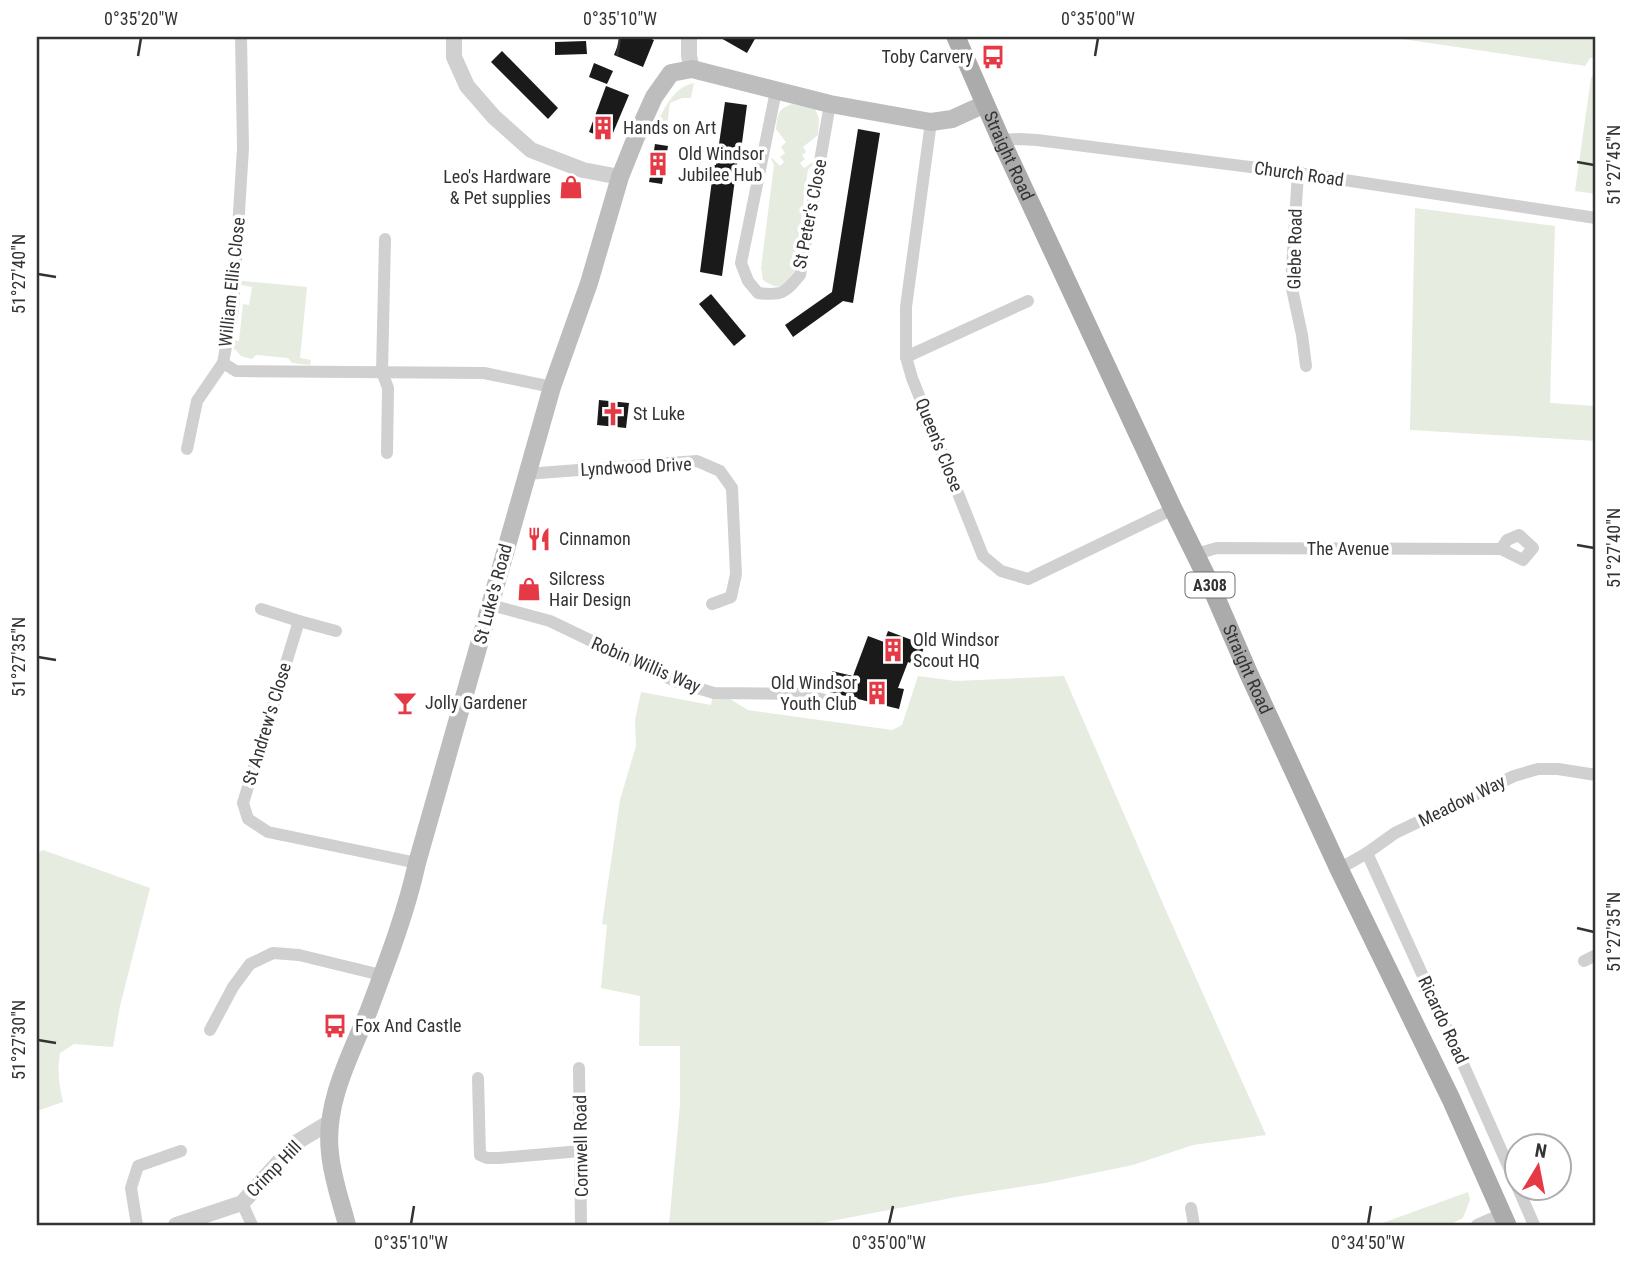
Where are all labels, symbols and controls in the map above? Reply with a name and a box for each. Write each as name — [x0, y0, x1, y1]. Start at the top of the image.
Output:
text: 0°35'20"W — [104, 8, 178, 29]
text: 0°35'10"W — [583, 8, 657, 29]
text: 0°35'00"W — [1061, 8, 1135, 29]
bus stop icon: Toby Carvery — [979, 43, 1007, 71]
place label: Toby Carvery — [881, 46, 973, 67]
street label: Straight Road — [980, 108, 1039, 204]
building icon: Hands on Art — [589, 114, 617, 142]
place label: Hands on Art — [623, 117, 716, 138]
text: 51°27'45"N — [1603, 125, 1624, 205]
place label: Old Windsor Jubilee Hub — [678, 143, 765, 185]
building icon: Old Windsor Jubilee Hub — [644, 150, 672, 178]
street label: St Peter's Close — [789, 157, 830, 271]
street label: Church Road — [1253, 157, 1345, 190]
place label: Leo's Hardware & Pet supplies — [443, 166, 551, 208]
shop icon: Leo's Hardware & Pet supplies — [557, 173, 585, 201]
street label: Glebe Road — [1283, 208, 1306, 290]
street label: William Ellis Close — [214, 216, 249, 348]
text: 51°27'40"N — [8, 234, 29, 314]
street label: Queen's Close — [911, 395, 968, 495]
church icon: St Luke — [599, 400, 627, 428]
place label: St Luke — [633, 403, 685, 424]
street label: Lyndwood Drive — [580, 453, 692, 480]
text: 51°27'40"N — [1603, 508, 1624, 588]
restaurant icon: Cinnamon — [525, 525, 553, 553]
place label: Cinnamon — [559, 528, 631, 549]
street label: The Avenue — [1307, 538, 1389, 559]
street label: St Luke's Road — [469, 541, 516, 646]
place label: Silcress Hair Design — [549, 568, 631, 610]
road number: A308 — [1186, 572, 1234, 598]
shop icon: Silcress Hair Design — [515, 575, 543, 603]
text: 51°27'35"N — [8, 617, 29, 697]
street label: Straight Road — [1219, 621, 1277, 717]
place label: Old Windsor Scout HQ — [913, 629, 1000, 671]
street label: Robin Willis Way — [589, 632, 704, 697]
building icon: Old Windsor Scout HQ — [879, 636, 907, 664]
street label: St Andrew's Close — [238, 660, 295, 788]
place label: Old Windsor Youth Club — [771, 672, 858, 714]
building icon: Old Windsor Youth Club — [863, 679, 891, 707]
bar icon: Jolly Gardener — [391, 689, 419, 717]
place label: Jolly Gardener — [425, 692, 528, 713]
street label: Meadow Way — [1415, 770, 1509, 831]
text: 51°27'35"N — [1603, 892, 1624, 972]
street label: Ricardo Road — [1414, 973, 1473, 1067]
text: 51°27'30"N — [8, 1000, 29, 1080]
bus stop icon: Fox And Castle — [321, 1012, 349, 1040]
place label: Fox And Castle — [355, 1015, 461, 1036]
street label: Cornwell Road — [569, 1095, 592, 1197]
north arrow — [1504, 1132, 1574, 1202]
street label: Crimp Hill — [242, 1136, 305, 1201]
text: N — [1533, 1138, 1549, 1163]
text: 0°35'10"W — [374, 1232, 448, 1253]
text: 0°35'00"W — [852, 1232, 926, 1253]
text: 0°34'50"W — [1331, 1232, 1405, 1253]

